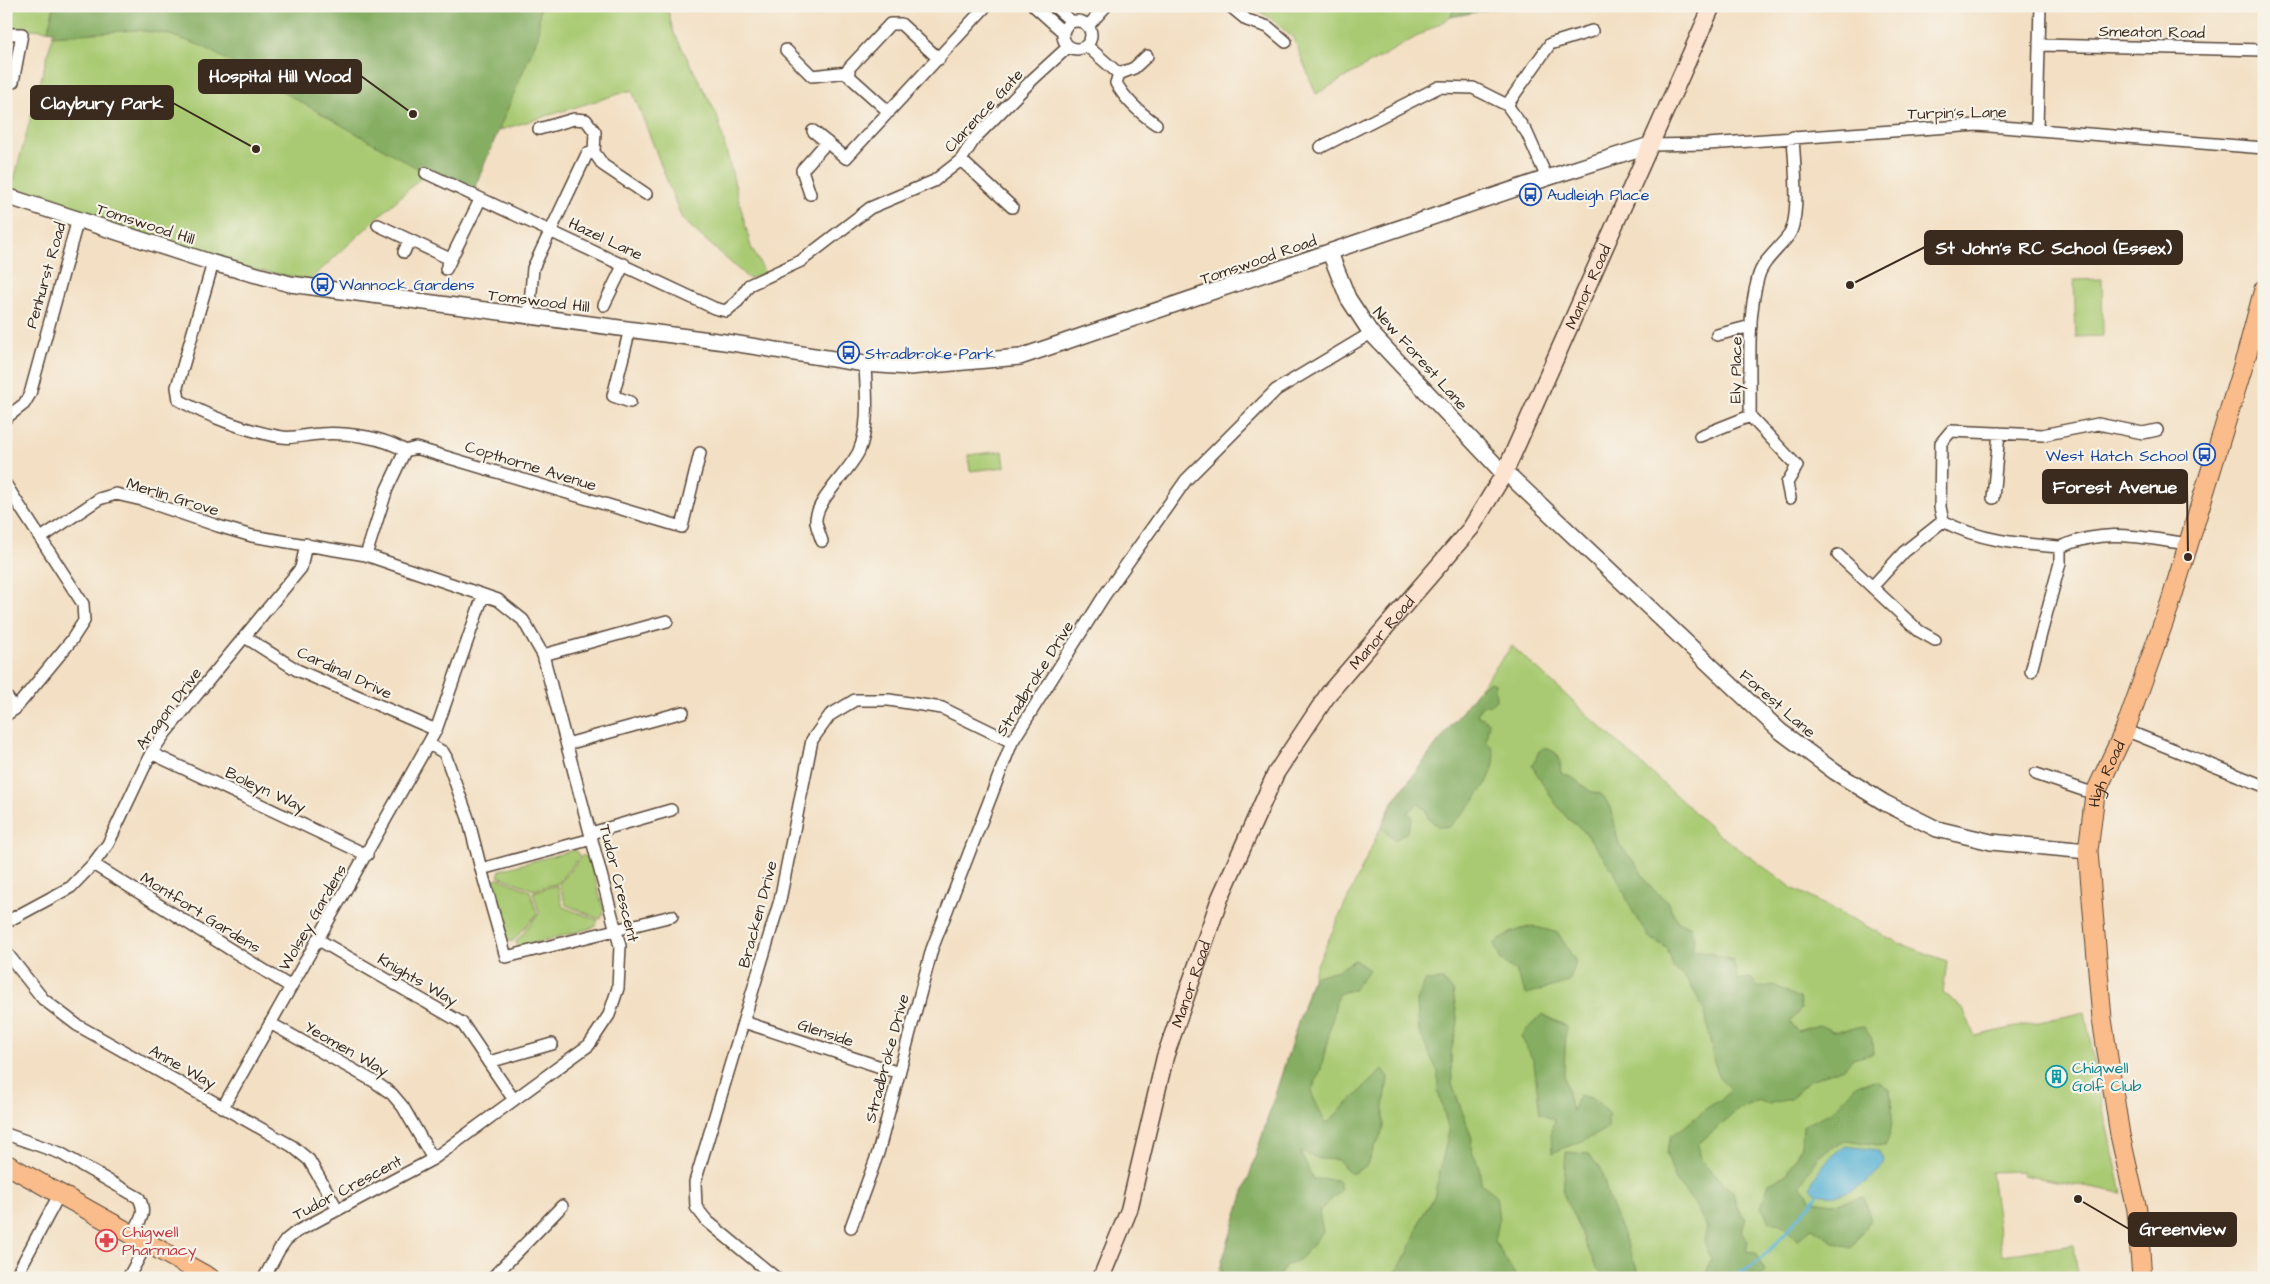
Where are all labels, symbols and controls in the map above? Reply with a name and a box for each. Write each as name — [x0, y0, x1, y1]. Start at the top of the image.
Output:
street label: Smeaton Road — [2099, 20, 2205, 44]
callout: Hospital Hill Wood — [199, 60, 361, 93]
text: Hospital Hill Wood — [209, 64, 352, 89]
street label: Clarence Gate — [939, 64, 1028, 157]
callout: Claybury Park — [31, 86, 173, 119]
text: Claybury Park — [41, 91, 164, 117]
street label: Turpin's Lane — [1907, 101, 2007, 125]
bus stop icon: Audleigh Place — [1519, 182, 1543, 206]
place label: Audleigh Place — [1547, 184, 1650, 207]
street label: Tomswood Hill — [94, 198, 198, 250]
street label: Hazel Lane — [565, 212, 646, 266]
street label: Penhurst Road — [20, 220, 72, 331]
street label: Tomswood Road — [1197, 230, 1319, 290]
callout: St John's RC School (Essex) — [1925, 231, 2182, 264]
text: St John's RC School (Essex) — [1935, 236, 2173, 261]
street label: Manor Road — [1560, 241, 1617, 333]
bus stop icon: Wannock Gardens — [311, 272, 335, 296]
place label: Wannock Gardens — [339, 274, 474, 296]
street label: Tomswood Hill — [487, 284, 591, 318]
street label: New Forest Lane — [1368, 302, 1473, 415]
street label: Ely Place — [1724, 336, 1749, 404]
bus stop icon: Stradbroke Park — [837, 341, 861, 365]
place label: Stradbroke Park — [865, 343, 996, 365]
street label: Copthorne Avenue — [462, 435, 600, 497]
bus stop icon: West Hatch School — [2192, 443, 2216, 467]
place label: West Hatch School — [2046, 445, 2188, 467]
callout: Forest Avenue — [2043, 470, 2187, 503]
street label: Merlin Grove — [124, 472, 222, 522]
text: Forest Avenue — [2053, 475, 2177, 500]
street label: Manor Road — [1344, 592, 1420, 674]
street label: Stradbroke Drive — [990, 616, 1079, 740]
street label: Cardinal Drive — [293, 641, 396, 705]
street label: Aragon Drive — [131, 663, 208, 755]
street label: Forest Lane — [1735, 665, 1820, 743]
street label: High Road — [2083, 737, 2131, 809]
street label: Boleyn Way — [221, 762, 310, 819]
street label: Tudor Crescent — [594, 822, 644, 945]
street label: Bracken Drive — [733, 858, 783, 970]
street label: Wolsey Gardens — [273, 860, 353, 975]
street label: Montfort Gardens — [136, 867, 265, 959]
street label: Manor Road — [1166, 938, 1216, 1031]
street label: Knights Way — [373, 948, 462, 1013]
street label: Stradbroke Drive — [859, 991, 915, 1125]
street label: Glenside — [795, 1014, 857, 1052]
street label: Yeomen Way — [300, 1016, 393, 1083]
street label: Anne Way — [145, 1039, 220, 1095]
place label: Chigwell Golf Club — [2072, 1057, 2141, 1097]
building icon: Chigwell Golf Club — [2044, 1064, 2068, 1088]
street label: Tudor Crescent — [289, 1150, 406, 1226]
callout: Greenview — [2129, 1213, 2236, 1246]
text: Greenview — [2139, 1217, 2227, 1242]
place label: Chigwell Pharmacy — [122, 1221, 197, 1262]
pharmacy icon: Chigwell Pharmacy — [94, 1228, 118, 1252]

